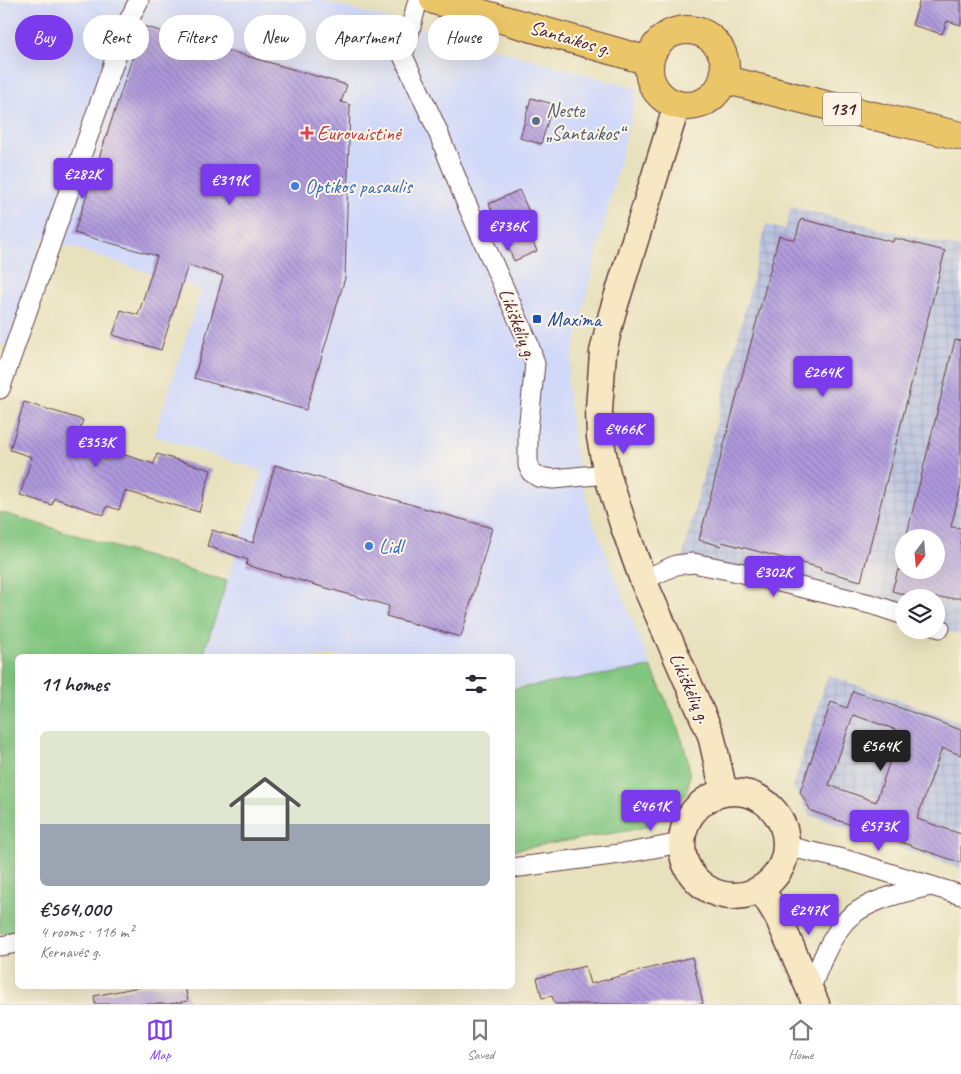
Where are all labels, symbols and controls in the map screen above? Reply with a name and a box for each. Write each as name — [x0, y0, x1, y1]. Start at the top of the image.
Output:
chip: Buy — [15, 15, 73, 60]
chip: Rent — [83, 15, 149, 60]
chip: Filters — [159, 15, 234, 60]
chip: New — [244, 15, 306, 60]
chip: Apartment — [316, 15, 418, 60]
chip: House — [428, 15, 499, 60]
street label: Santaikos g. — [527, 15, 613, 61]
road number: 131 — [823, 92, 861, 126]
place label: Neste „Santaikos“ — [546, 98, 628, 146]
marker: Neste „Santaikos“ — [530, 115, 542, 127]
place label: Eurovaistinė — [317, 121, 403, 146]
marker: Eurovaistinė — [301, 127, 313, 139]
pin: €282K — [48, 158, 118, 200]
text: €282K — [65, 164, 101, 184]
pin: €319K — [195, 164, 265, 206]
text: €319K — [212, 170, 248, 190]
place label: Optikos pasaulis — [305, 174, 414, 199]
marker: Optikos pasaulis — [289, 180, 301, 192]
pin: €736K — [473, 210, 543, 252]
text: €736K — [489, 216, 527, 236]
street label: Likiškėlių g. — [493, 285, 543, 363]
place label: Maxima — [547, 307, 603, 332]
marker: Maxima — [531, 313, 543, 325]
pin: €264K — [788, 356, 858, 398]
text: €264K — [804, 362, 842, 382]
pin: €466K — [589, 412, 659, 455]
text: €466K — [605, 419, 643, 439]
pin: €353K — [61, 426, 131, 468]
text: €353K — [78, 432, 114, 452]
north arrow — [895, 529, 945, 579]
map controls — [895, 529, 945, 639]
place label: Lidl — [379, 534, 406, 559]
marker: Lidl — [363, 540, 375, 552]
pin: €302K — [739, 556, 809, 598]
text: €302K — [756, 562, 792, 582]
button: layers — [895, 589, 945, 639]
street label: Likiškėlių g. — [663, 649, 717, 727]
icon: filters — [462, 670, 490, 698]
text: 11 homes — [40, 671, 109, 697]
pin: €564K — [846, 730, 916, 772]
text: €564K — [862, 736, 900, 756]
icon: home — [220, 764, 310, 854]
pin: €461K — [616, 790, 686, 832]
text: €461K — [632, 796, 670, 816]
pin: €573K — [844, 810, 914, 852]
text: €573K — [861, 816, 897, 836]
pin: €247K — [774, 894, 844, 936]
text: €564,000 — [40, 896, 110, 922]
text: €247K — [791, 900, 827, 920]
text: 4 rooms · 116 m² — [40, 922, 134, 942]
text: Kernavės g. — [40, 942, 101, 962]
tab: Map — [146, 1016, 174, 1063]
tab: Saved — [466, 1016, 494, 1063]
tab: Home — [787, 1016, 815, 1063]

